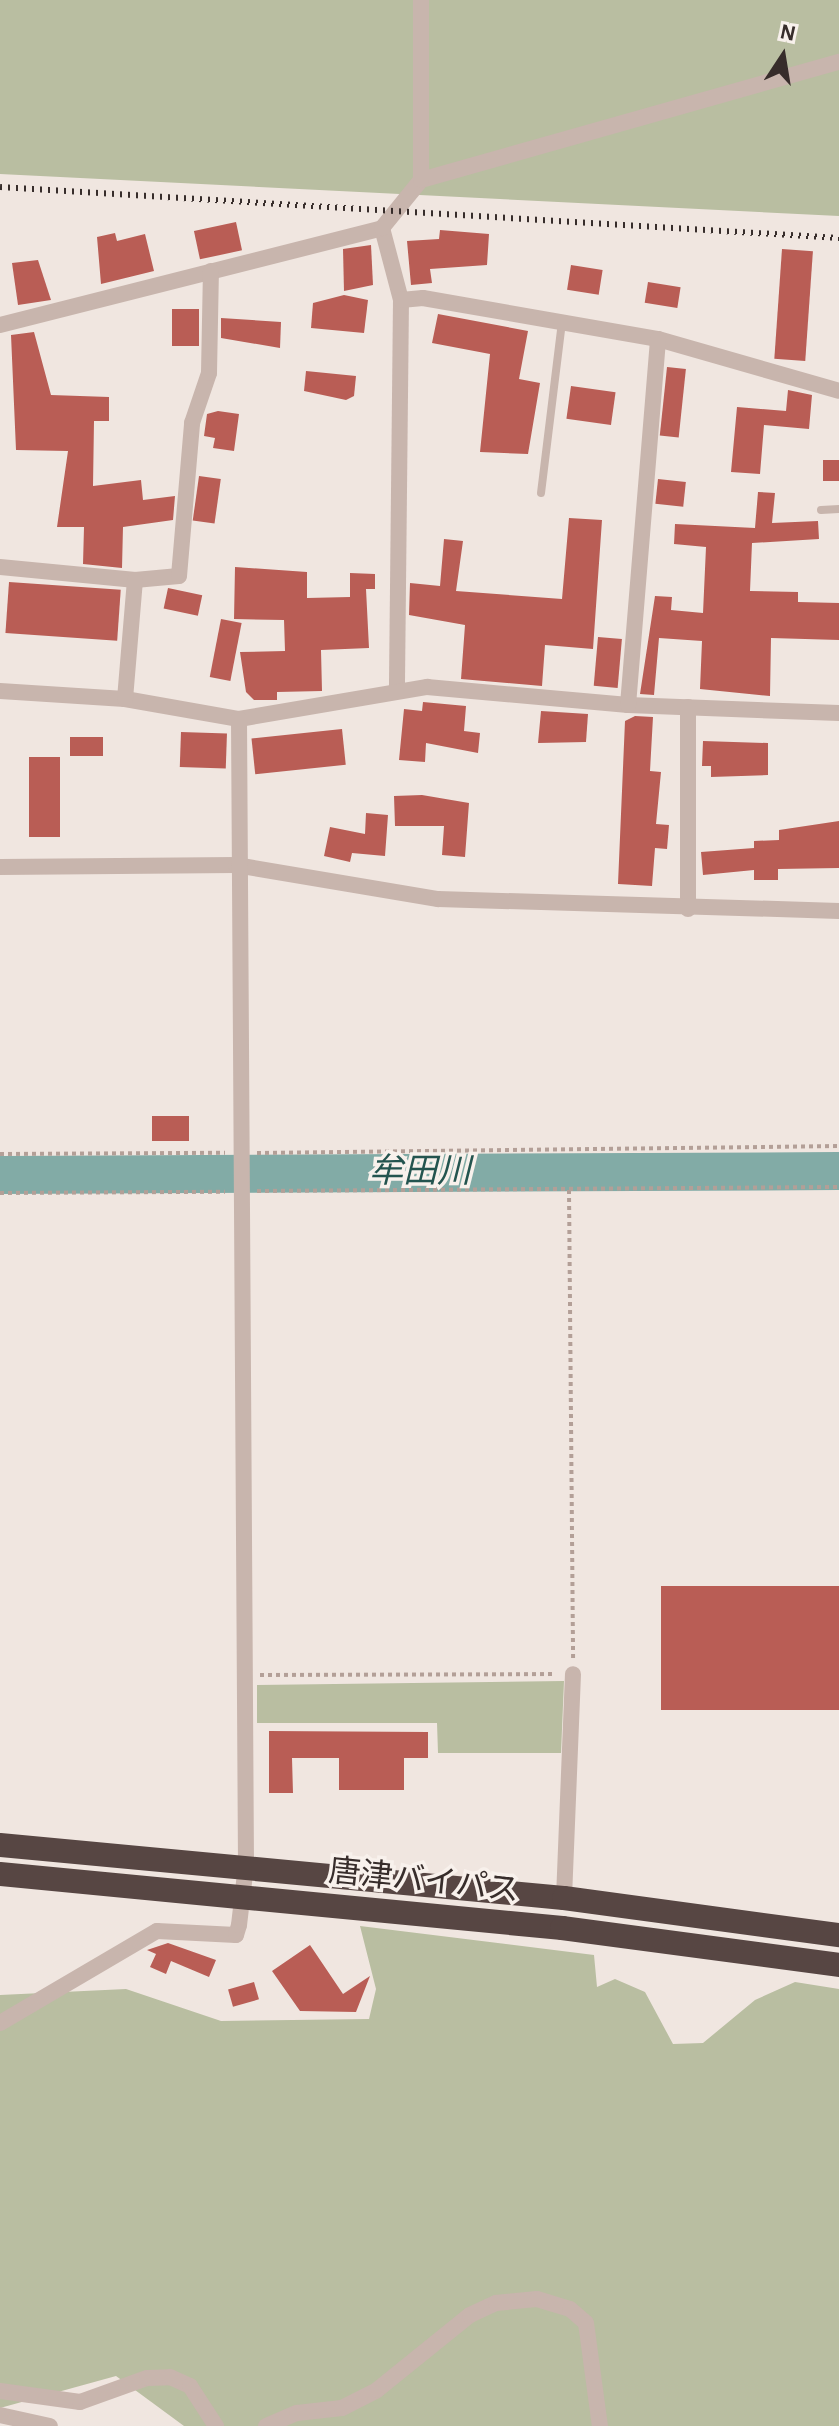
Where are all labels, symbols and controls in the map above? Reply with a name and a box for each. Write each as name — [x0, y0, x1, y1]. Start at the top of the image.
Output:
north arrow — [743, 16, 823, 96]
text: N — [778, 20, 798, 45]
water label: 牟田川 — [369, 1153, 471, 1193]
street label: 唐津バイパス — [327, 1852, 521, 1910]

